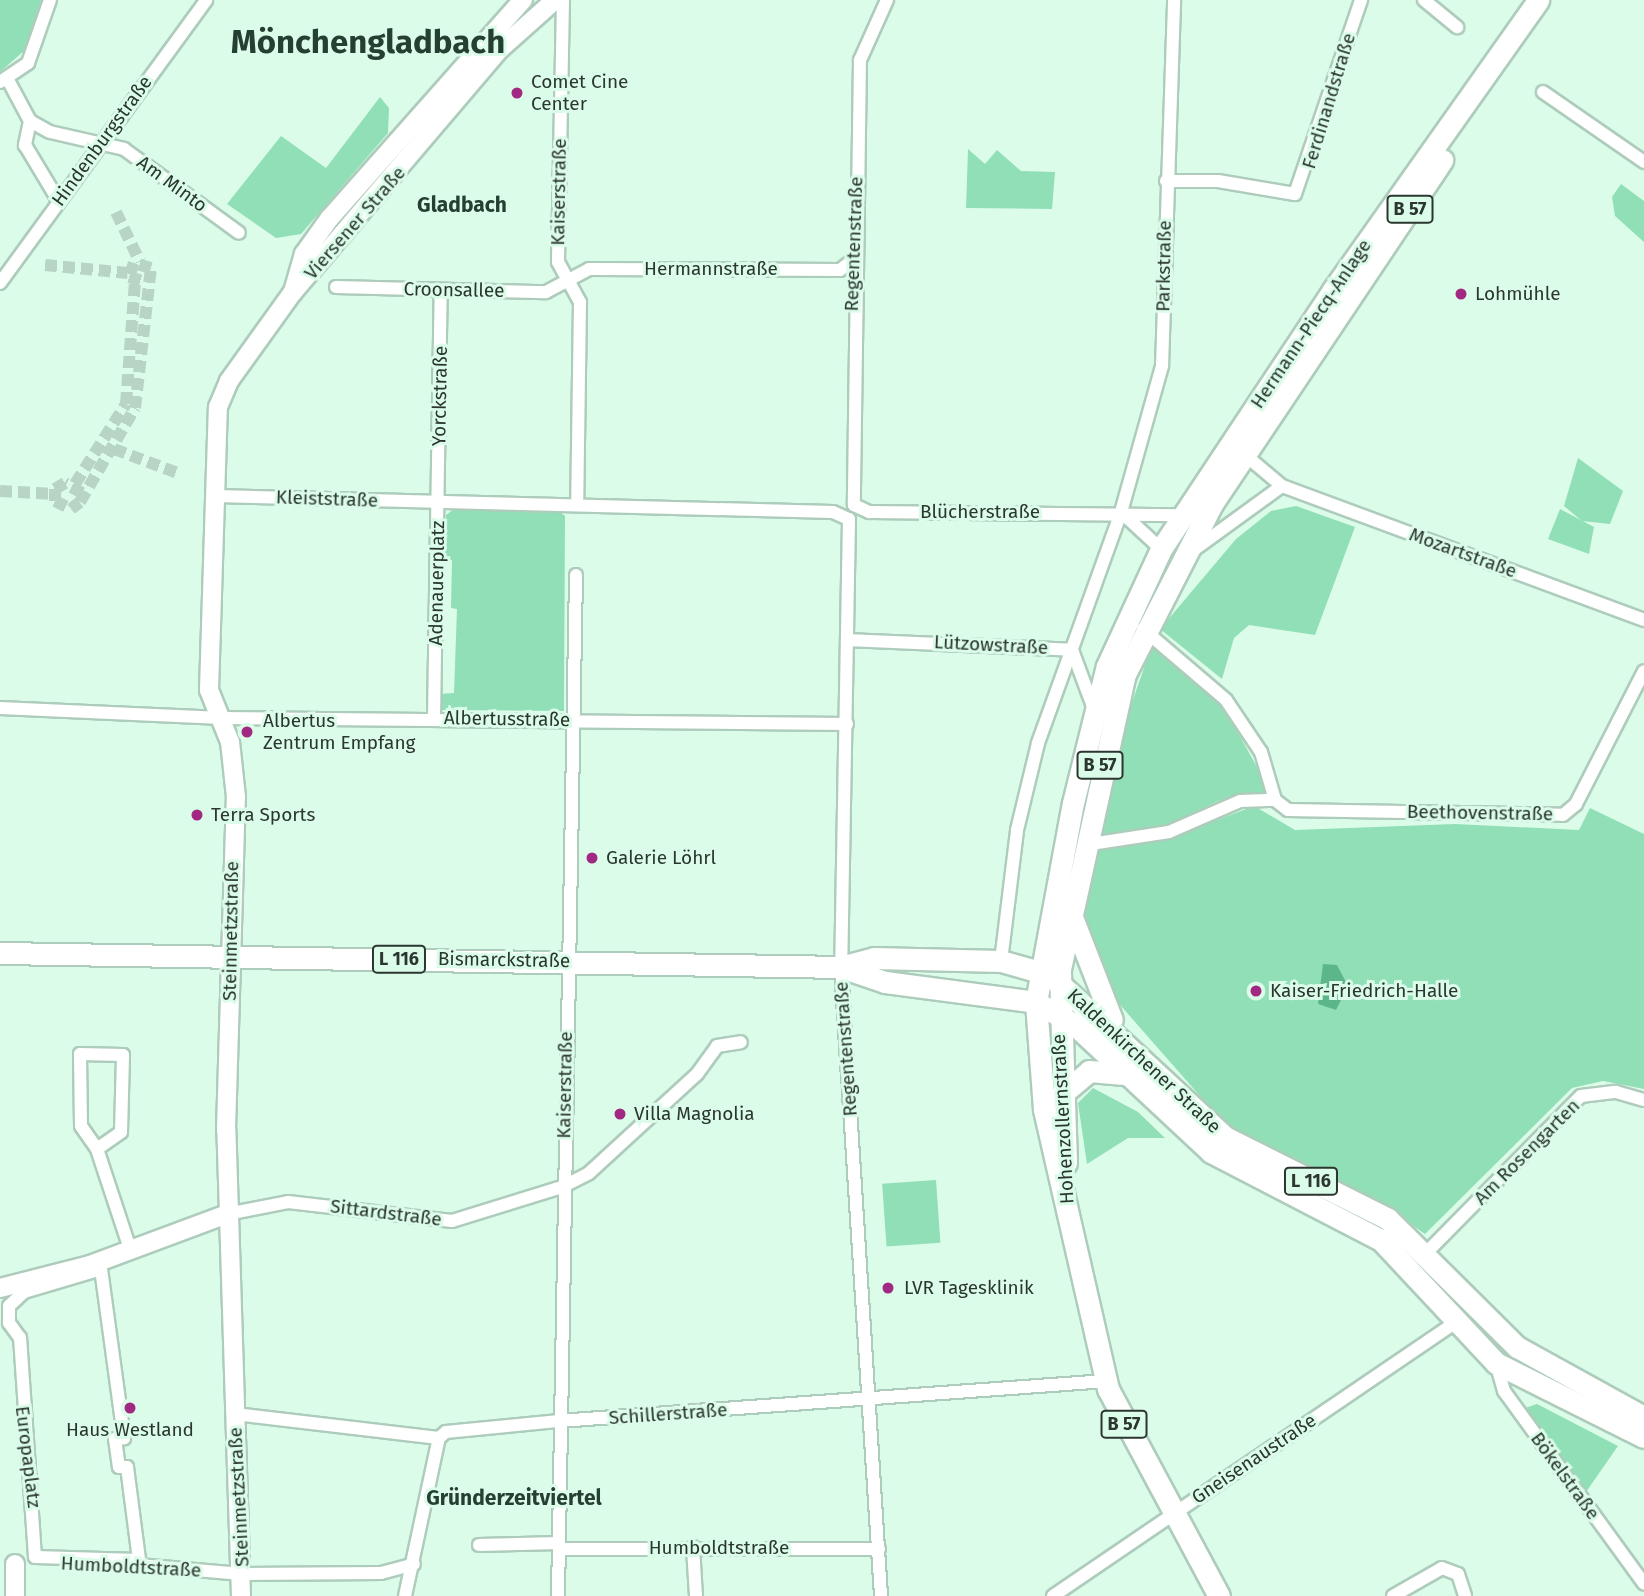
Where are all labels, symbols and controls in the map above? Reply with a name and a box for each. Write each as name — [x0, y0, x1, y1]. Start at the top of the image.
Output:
district label: Mönchengladbach — [231, 23, 505, 63]
street label: Ferdinandstraße — [1298, 30, 1360, 172]
street label: Hindenburgstraße — [47, 71, 157, 211]
place label: Comet Cine Center — [531, 71, 628, 115]
marker: Comet Cine Center — [509, 85, 525, 101]
street label: Kaiserstraße — [547, 138, 571, 246]
street label: Am Minto — [132, 151, 212, 217]
street label: Viersener Straße — [300, 162, 410, 284]
street label: Regentenstraße — [840, 176, 868, 312]
district label: Gladbach — [417, 192, 507, 218]
road number: B 57 — [1386, 194, 1434, 224]
street label: Parkstraße — [1152, 220, 1176, 312]
street label: Hermann-Piecq-Anlage — [1246, 235, 1376, 413]
street label: Hermannstraße — [644, 258, 778, 280]
street label: Croonsallee — [403, 278, 505, 302]
place label: Lohmühle — [1475, 283, 1561, 305]
marker: Lohmühle — [1453, 286, 1469, 302]
street label: Yorckstraße — [428, 346, 452, 446]
street label: Kleiststraße — [275, 486, 379, 512]
street label: Blücherstraße — [920, 501, 1040, 523]
street label: Adenauerplatz — [425, 520, 449, 646]
street label: Mozartstraße — [1406, 523, 1520, 583]
street label: Lützowstraße — [933, 631, 1049, 659]
street label: Albertusstraße — [444, 706, 570, 732]
place label: Albertus Zentrum Empfang — [263, 710, 415, 754]
marker: Albertus Zentrum Empfang — [237, 722, 257, 742]
road number: B 57 — [1076, 750, 1124, 780]
street label: Beethovenstraße — [1407, 800, 1553, 826]
place label: Terra Sports — [211, 804, 315, 826]
marker: Terra Sports — [189, 807, 205, 823]
place label: Galerie Löhrl — [606, 847, 716, 869]
marker: Galerie Löhrl — [584, 850, 600, 866]
street label: Steinmetzstraße — [218, 861, 244, 1001]
road number: L 116 — [371, 944, 427, 974]
street label: Bismarckstraße — [438, 947, 570, 973]
place label: Kaiser-Friedrich-Halle — [1270, 980, 1458, 1002]
street label: Regentenstraße — [830, 981, 862, 1117]
marker: Kaiser-Friedrich-Halle — [1248, 983, 1264, 999]
street label: Kaldenkirchener Straße — [1062, 984, 1226, 1138]
street label: Kaiserstraße — [553, 1031, 577, 1139]
street label: Hohenzollernstraße — [1047, 1033, 1079, 1205]
street label: Am Rosengarten — [1469, 1094, 1585, 1210]
place label: Villa Magnolia — [634, 1103, 755, 1125]
marker: Villa Magnolia — [612, 1106, 628, 1122]
road number: L 116 — [1283, 1166, 1339, 1196]
street label: Sittardstraße — [329, 1195, 443, 1231]
place label: LVR Tagesklinik — [904, 1277, 1034, 1299]
marker: LVR Tagesklinik — [878, 1278, 898, 1298]
street label: Schillerstraße — [608, 1398, 728, 1430]
marker: Haus Westland — [122, 1400, 138, 1416]
street label: Europaplatz — [10, 1405, 46, 1509]
road number: B 57 — [1100, 1409, 1148, 1438]
street label: Gneisenaustraße — [1188, 1409, 1320, 1509]
place label: Haus Westland — [66, 1419, 194, 1441]
street label: Steinmetzstraße — [224, 1427, 254, 1567]
street label: Bökelstraße — [1526, 1428, 1604, 1524]
district label: Gründerzeitviertel — [426, 1485, 602, 1511]
street label: Humboldtstraße — [649, 1537, 789, 1559]
street label: Humboldtstraße — [60, 1552, 202, 1582]

